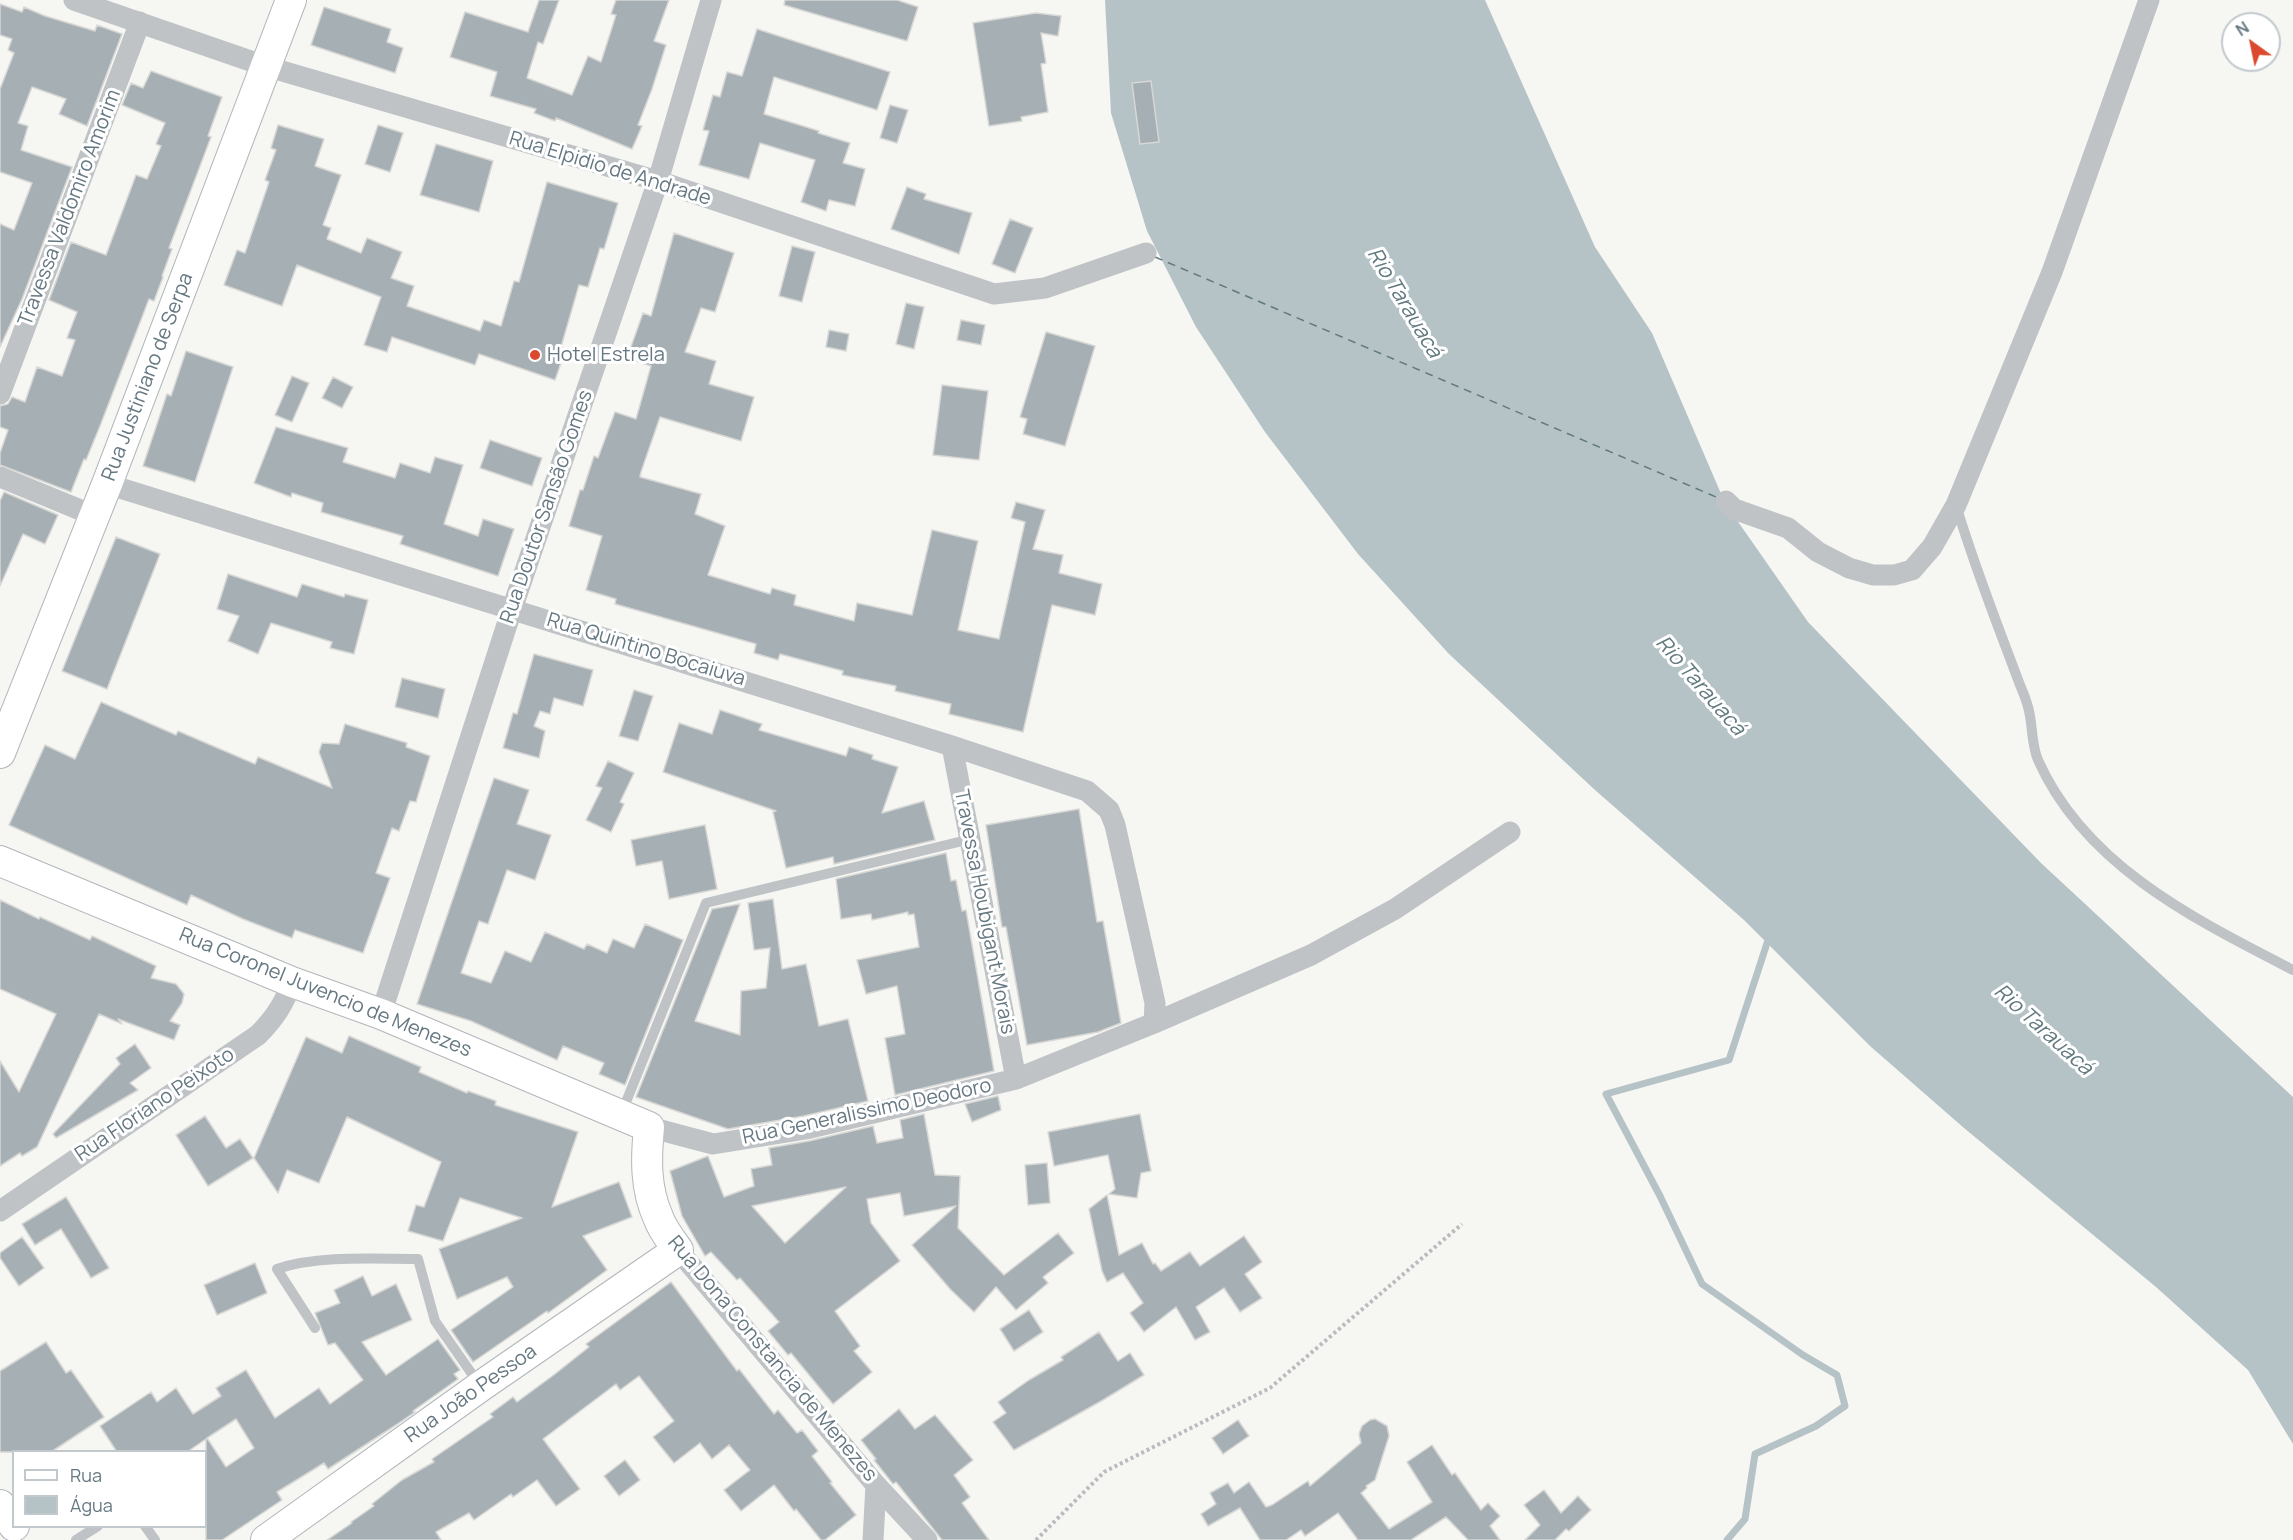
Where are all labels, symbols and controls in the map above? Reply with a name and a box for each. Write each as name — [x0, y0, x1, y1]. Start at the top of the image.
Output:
north arrow — [2221, 12, 2281, 72]
text: N — [2231, 16, 2253, 41]
street label: Travessa Valdomiro Amorim — [14, 86, 126, 330]
street label: Rua Elpidio de Andrade — [506, 127, 714, 211]
water label: Rio Tarauacá — [1361, 244, 1447, 362]
street label: Rua Justiniano de Serpa — [97, 270, 199, 484]
place label: Hotel Estrela — [547, 343, 665, 367]
marker: Hotel Estrela — [528, 348, 542, 362]
street label: Rua Doutor Sansão Gomes — [496, 387, 598, 627]
street label: Rua Quintino Bocaiuva — [544, 608, 748, 692]
water label: Rio Tarauacá — [1650, 631, 1750, 741]
street label: Travessa Houbigant Morais — [949, 788, 1019, 1036]
street label: Rua Coronel Juvencio de Menezes — [175, 923, 475, 1063]
water label: Rio Tarauacá — [1989, 979, 2097, 1081]
street label: Rua Floriano Peixoto — [71, 1043, 239, 1167]
street label: Rua Generalissimo Deodoro — [740, 1074, 994, 1150]
street label: Rua Dona Constancia de Menezes — [662, 1231, 882, 1487]
street label: Rua João Pessoa — [401, 1340, 541, 1448]
legend — [12, 1450, 207, 1528]
text: Rua — [70, 1463, 102, 1487]
text: Água — [70, 1493, 113, 1517]

